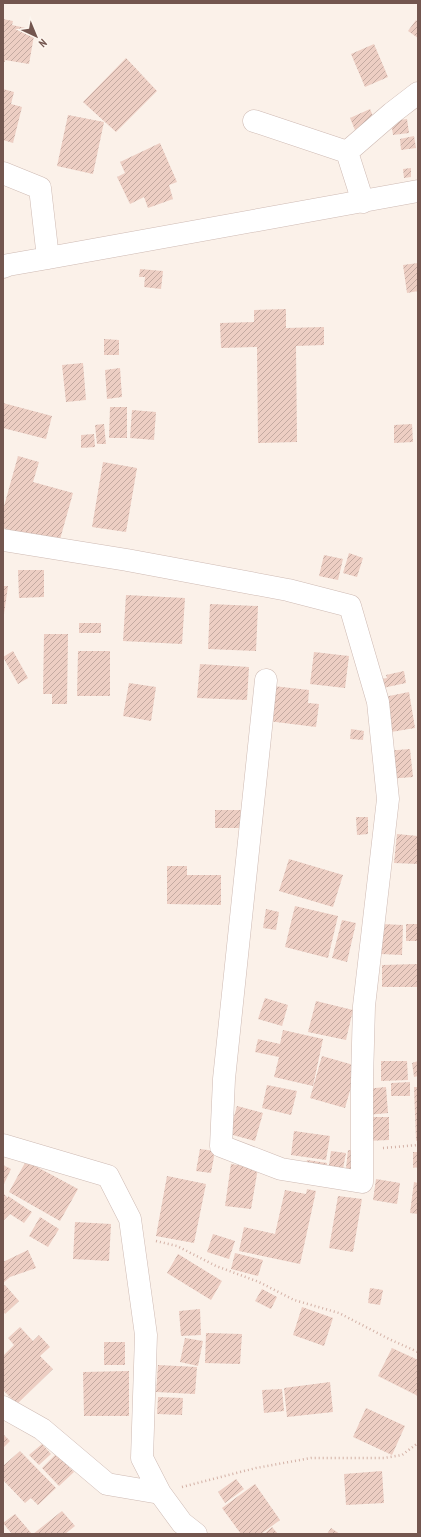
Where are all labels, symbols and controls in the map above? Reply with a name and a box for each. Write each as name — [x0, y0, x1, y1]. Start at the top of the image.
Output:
north arrow — [16, 16, 56, 56]
text: N — [36, 36, 50, 50]

